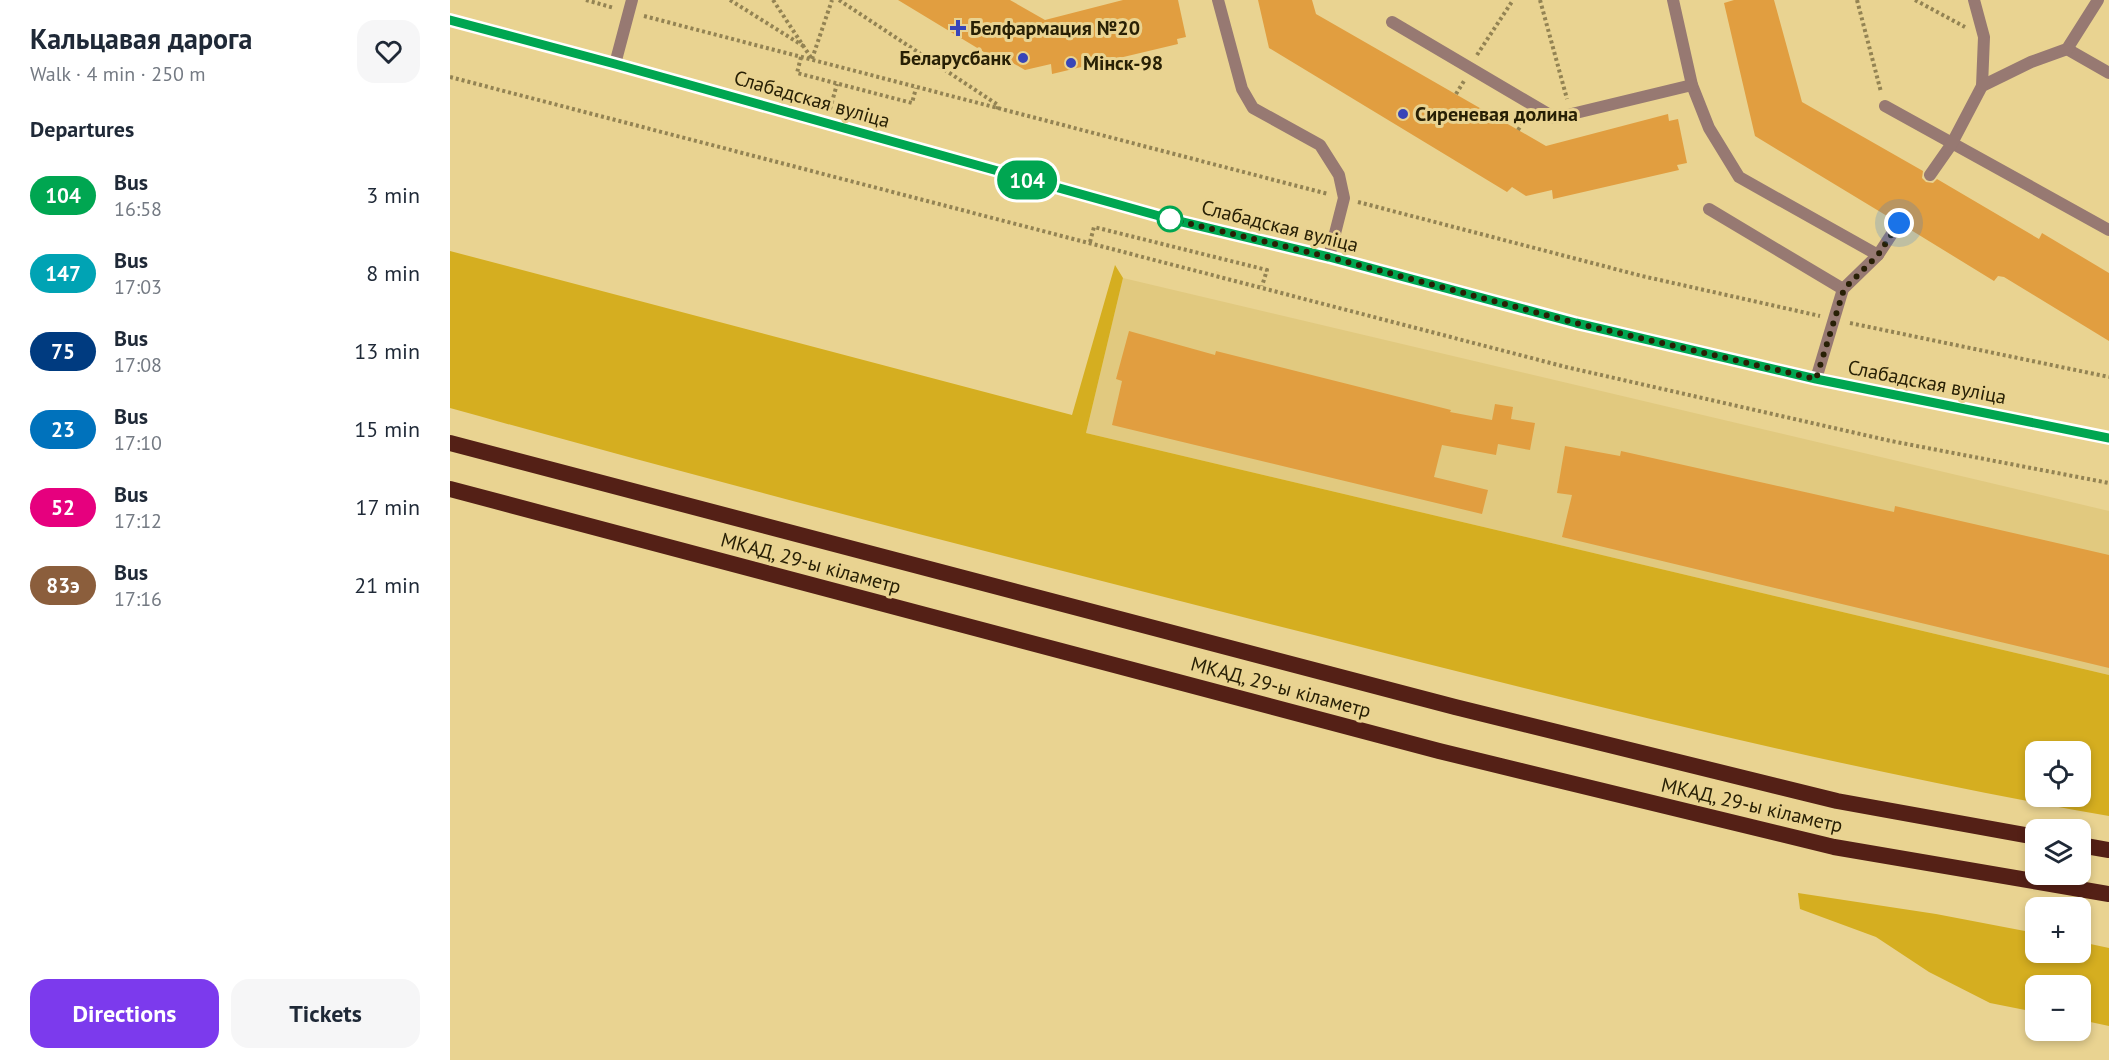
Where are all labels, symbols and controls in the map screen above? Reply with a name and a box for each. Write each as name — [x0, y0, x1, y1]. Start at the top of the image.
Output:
place label: Белфармация №20 — [970, 15, 1140, 41]
text: Кальцавая дарога — [30, 20, 253, 57]
button: heart — [357, 20, 420, 83]
marker: Белфармация №20 — [951, 21, 965, 35]
place label: Беларусбанк — [900, 45, 1011, 71]
place label: Мінск-98 — [1083, 50, 1163, 76]
marker: Беларусбанк — [1016, 51, 1030, 65]
marker: Мінск-98 — [1064, 56, 1078, 70]
text: Walk · 4 min · 250 m — [30, 61, 206, 87]
street label: Слабадская вуліца — [731, 64, 893, 134]
place label: Сиреневая долина — [1415, 101, 1578, 127]
marker: Сиреневая долина — [1396, 107, 1410, 121]
text: Departures — [30, 115, 134, 143]
line badge: 104 — [992, 160, 1062, 200]
text: 104 — [1009, 167, 1045, 194]
text: Bus — [114, 168, 148, 196]
text: 3 min — [366, 181, 420, 209]
text: 104 — [45, 182, 81, 209]
street label: Слабадская вуліца — [1199, 194, 1361, 258]
text: 16:58 — [114, 196, 162, 222]
unlabelled marker — [1157, 206, 1183, 232]
your location — [1884, 208, 1914, 238]
text: Bus — [114, 246, 148, 274]
text: 8 min — [366, 259, 420, 287]
text: 147 — [45, 260, 81, 287]
text: 17:03 — [114, 274, 162, 300]
text: Bus — [114, 324, 148, 352]
text: 13 min — [354, 337, 420, 365]
text: 75 — [51, 338, 75, 365]
text: 17:08 — [114, 352, 162, 378]
street label: Слабадская вуліца — [1846, 354, 2008, 410]
text: Bus — [114, 402, 148, 430]
text: 15 min — [354, 415, 420, 443]
text: 23 — [51, 416, 75, 443]
text: 17:10 — [114, 430, 162, 456]
text: Bus — [114, 480, 148, 508]
text: 17 min — [356, 493, 420, 521]
text: 52 — [51, 494, 75, 521]
text: 17:12 — [114, 508, 162, 534]
street label: МКАД, 29-ы кіламетр — [718, 526, 904, 600]
text: Bus — [114, 558, 148, 586]
text: 21 min — [354, 571, 420, 599]
text: 83э — [46, 572, 80, 599]
text: 17:16 — [114, 586, 162, 612]
street label: МКАД, 29-ы кіламетр — [1188, 650, 1374, 724]
map controls — [2025, 741, 2091, 1041]
button: locate — [2025, 741, 2091, 807]
street label: МКАД, 29-ы кіламетр — [1659, 771, 1845, 839]
button: layers — [2025, 819, 2091, 885]
button: + — [2025, 897, 2091, 963]
button: − — [2025, 975, 2091, 1041]
button: Directions — [30, 979, 219, 1048]
button: Tickets — [231, 979, 420, 1048]

